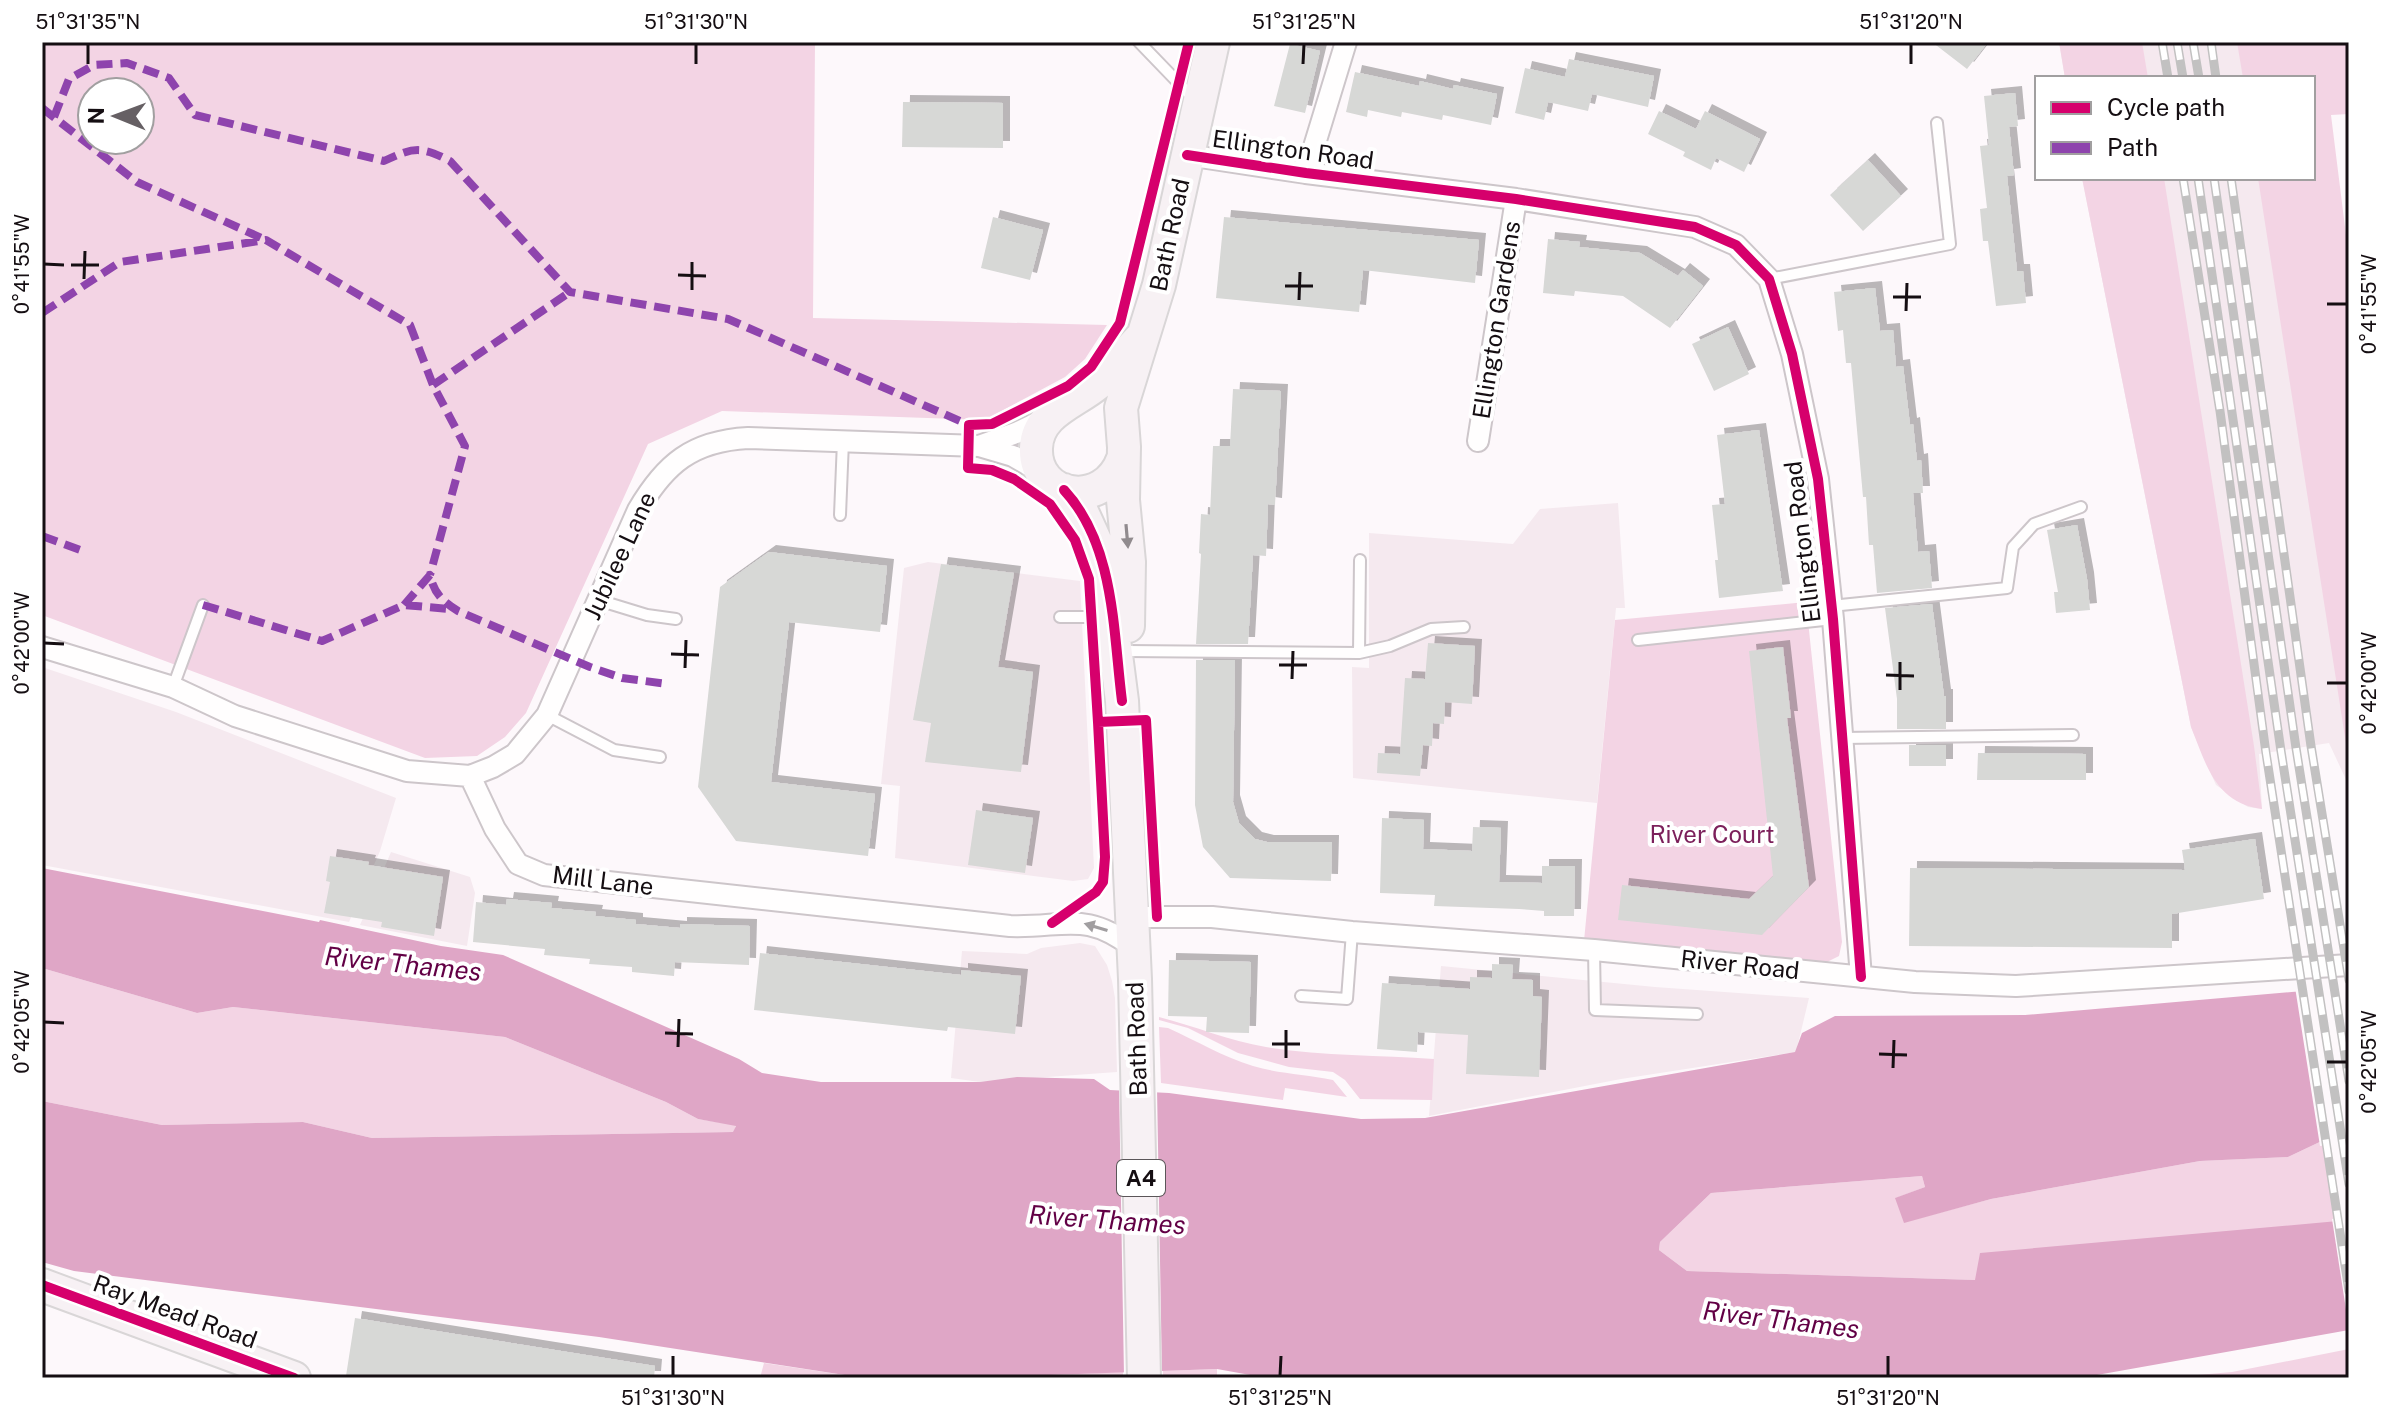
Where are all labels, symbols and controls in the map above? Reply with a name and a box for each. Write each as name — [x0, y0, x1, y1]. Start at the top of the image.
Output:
text: 51°31'35"N — [36, 10, 140, 34]
text: 51°31'30"N — [644, 10, 748, 34]
text: 51°31'25"N — [1252, 10, 1356, 34]
text: 51°31'20"N — [1859, 10, 1963, 34]
north arrow — [76, 76, 156, 156]
legend — [2035, 76, 2315, 180]
text: Cycle path — [2107, 93, 2225, 121]
text: N — [83, 107, 109, 124]
street label: Ellington Road — [1211, 124, 1376, 174]
text: Path — [2107, 133, 2158, 161]
street label: Bath Road — [1143, 176, 1195, 294]
text: 0°41'55"W — [10, 214, 34, 314]
street label: Ellington Gardens — [1467, 219, 1525, 421]
text: 0°41'55"W — [2357, 254, 2381, 354]
street label: Ellington Road — [1778, 460, 1826, 625]
street label: Jubilee Lane — [577, 487, 661, 624]
one-way arrow — [1121, 524, 1134, 549]
text: 0°42'00"W — [10, 592, 34, 694]
text: 0°42'00"W — [2357, 632, 2381, 734]
park label: River Court — [1649, 820, 1775, 848]
street label: Mill Lane — [551, 860, 655, 900]
one-way arrow — [1084, 920, 1108, 933]
water label: River Thames — [323, 940, 483, 987]
street label: River Road — [1679, 944, 1801, 984]
text: 0°42'05"W — [10, 970, 34, 1074]
street label: Bath Road — [1120, 981, 1152, 1097]
text: 0°42'05"W — [2357, 1010, 2381, 1114]
road number: A4 — [1117, 1160, 1165, 1196]
water label: River Thames — [1028, 1199, 1187, 1240]
street label: Ray Mead Road — [90, 1268, 261, 1354]
water label: River Thames — [1701, 1295, 1861, 1344]
text: 51°31'30"N — [621, 1386, 725, 1410]
text: 51°31'25"N — [1228, 1386, 1332, 1410]
text: 51°31'20"N — [1836, 1386, 1940, 1410]

